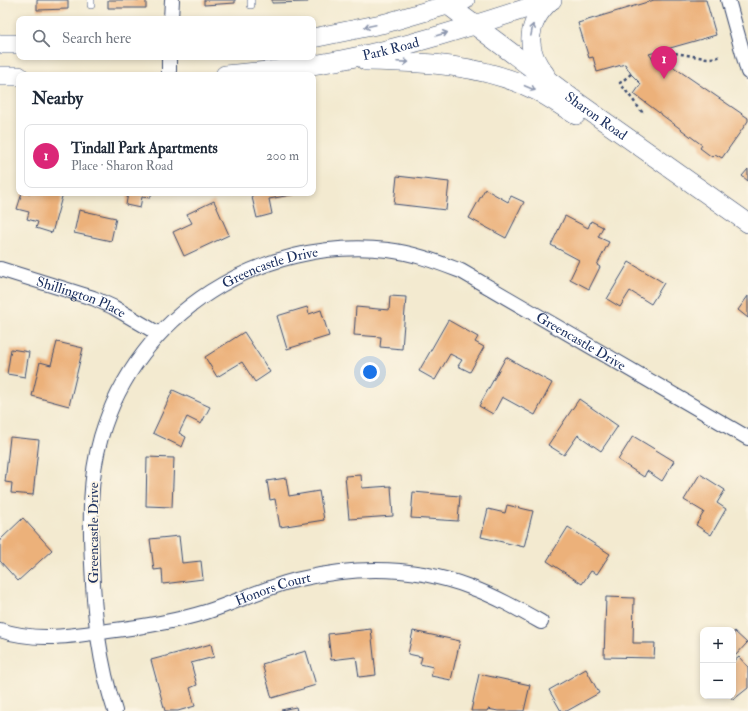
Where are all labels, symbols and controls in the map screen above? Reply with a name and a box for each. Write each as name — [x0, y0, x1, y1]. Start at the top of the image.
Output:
search box — [16, 16, 316, 60]
one-way arrow — [364, 23, 377, 31]
one-way arrow — [529, 24, 537, 37]
icon: search — [30, 27, 52, 49]
text: Search here — [62, 29, 131, 48]
one-way arrow — [435, 30, 448, 37]
street label: Park Road — [361, 34, 421, 64]
pin: 1 — [651, 46, 677, 79]
one-way arrow — [396, 58, 409, 66]
one-way arrow — [523, 85, 535, 92]
text: Nearby — [32, 88, 83, 109]
street label: Sharon Road — [562, 88, 630, 144]
text: Tindall Park Apartments — [71, 139, 218, 158]
text: 1 — [44, 148, 48, 164]
text: 200 m — [266, 148, 299, 164]
text: Place · Sharon Road — [71, 158, 173, 174]
street label: Greencastle Drive — [219, 243, 319, 292]
street label: Shillington Place — [34, 273, 129, 322]
street label: Greencastle Drive — [533, 309, 629, 374]
your location — [360, 362, 380, 382]
street label: Greencastle Drive — [85, 482, 102, 583]
street label: Honors Court — [233, 569, 313, 610]
map controls — [700, 627, 736, 699]
button: + — [700, 627, 736, 663]
button: − — [700, 663, 736, 699]

